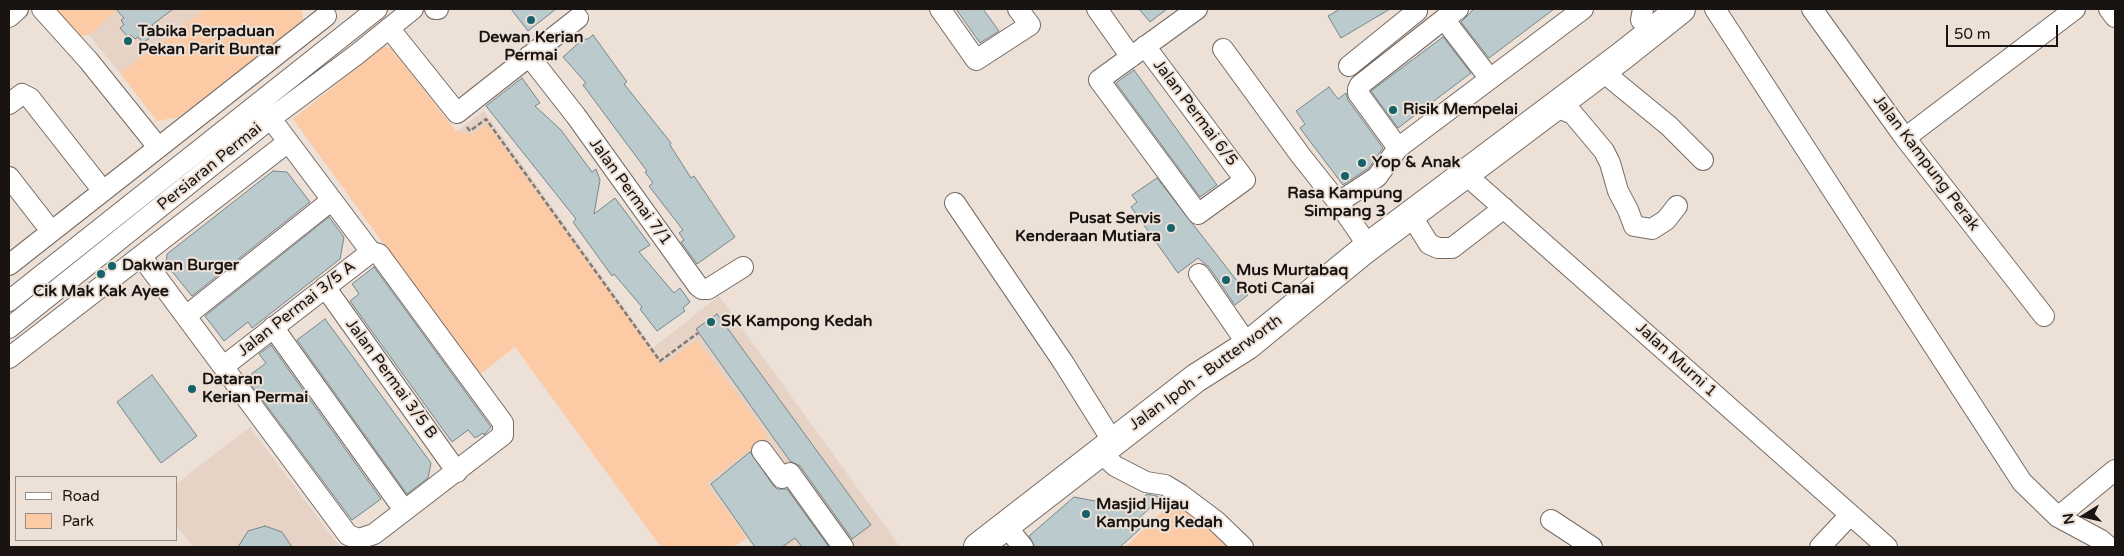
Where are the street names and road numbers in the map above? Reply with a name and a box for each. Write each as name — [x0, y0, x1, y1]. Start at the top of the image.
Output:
street label: Jalan Permai 6/5 — [1149, 56, 1241, 170]
street label: Jalan Kampung Perak — [1869, 91, 1983, 235]
street label: Persiaran Permai — [154, 119, 266, 215]
street label: Jalan Permai 7/1 — [585, 135, 675, 249]
street label: Jalan Permai 3/5 A — [234, 257, 360, 361]
street label: Jalan Ipoh - Butterworth — [1126, 311, 1286, 435]
street label: Jalan Permai 3/5 B — [341, 315, 441, 443]
street label: Jalan Murni 1 — [1632, 319, 1720, 401]

